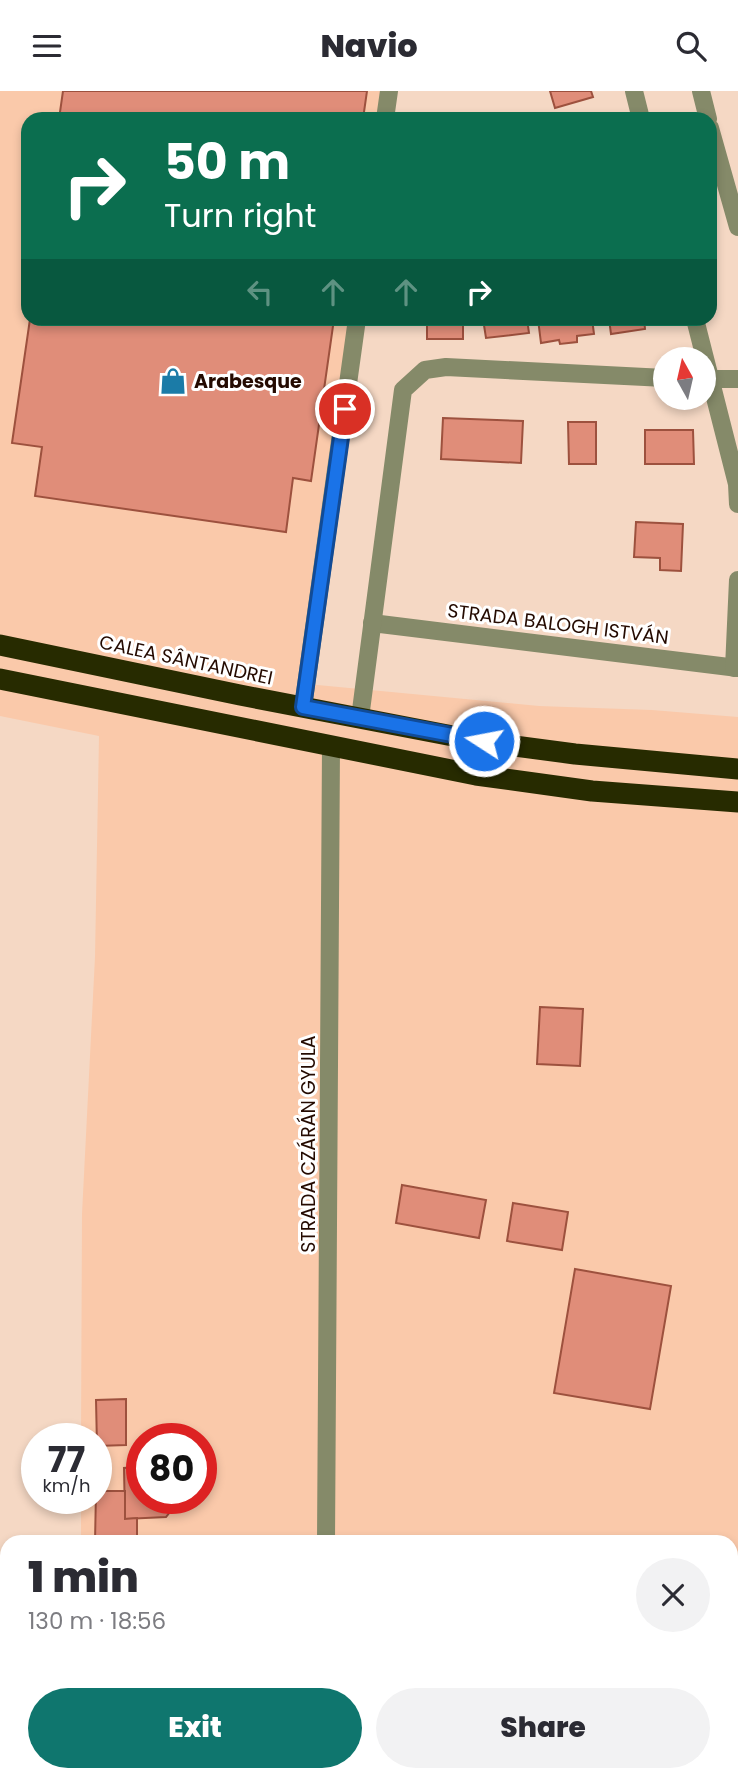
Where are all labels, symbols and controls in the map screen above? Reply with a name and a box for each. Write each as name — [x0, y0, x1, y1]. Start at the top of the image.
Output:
text: Navio — [320, 23, 418, 68]
icon: menu — [28, 27, 66, 65]
icon: search — [672, 27, 710, 65]
text: 50 m — [164, 128, 290, 196]
icon: right — [49, 140, 140, 231]
text: Turn right — [164, 193, 316, 238]
icon: left — [241, 273, 279, 311]
icon: ahead — [314, 273, 352, 311]
icon: ahead — [387, 273, 425, 311]
icon: right — [460, 273, 498, 311]
north arrow — [653, 347, 716, 409]
map controls — [653, 347, 716, 410]
shop icon: Arabesque — [158, 366, 188, 396]
place label: Arabesque — [194, 368, 302, 395]
pin — [315, 379, 375, 439]
icon: arrive — [326, 390, 364, 428]
street label: STRADA BALOGH ISTVÁN — [446, 597, 670, 651]
street label: CALEA SÂNTANDREI — [97, 628, 275, 692]
position arrow — [447, 704, 521, 778]
street label: STRADA CZÁRÁN GYULA — [295, 1035, 322, 1253]
speed limit sign: 80 — [126, 1423, 217, 1514]
text: 77 — [48, 1435, 85, 1484]
text: km/h — [43, 1473, 90, 1498]
text: 1 min — [28, 1548, 139, 1607]
button: close — [636, 1558, 710, 1632]
text: 130 m · 18:56 — [28, 1605, 166, 1637]
button: Exit — [28, 1688, 362, 1768]
button: Share — [376, 1688, 710, 1768]

